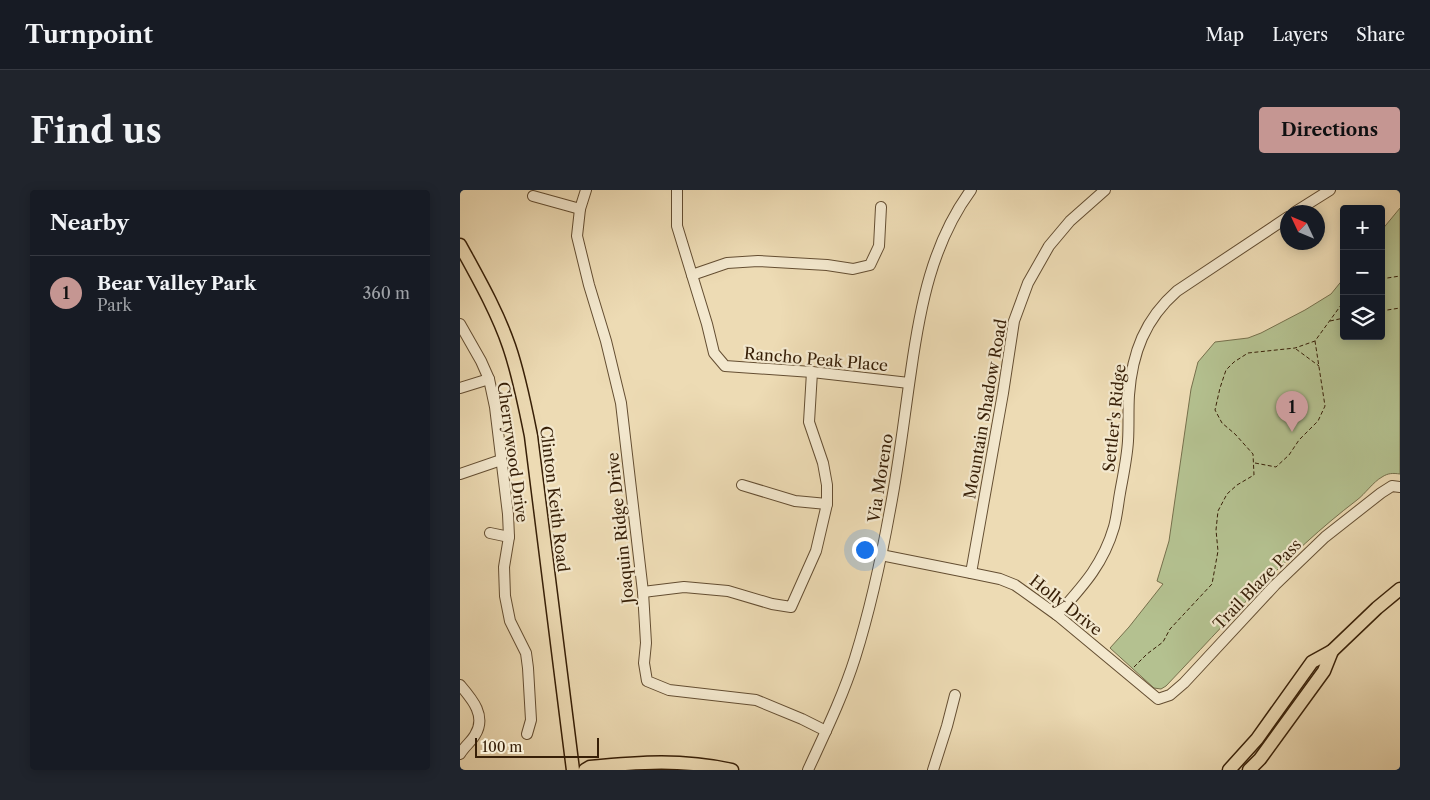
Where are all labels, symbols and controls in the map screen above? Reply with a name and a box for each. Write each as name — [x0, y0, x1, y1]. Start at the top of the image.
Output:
text: Turnpoint — [25, 20, 153, 49]
text: Map — [1206, 24, 1244, 46]
text: Layers — [1272, 24, 1328, 46]
text: Share — [1356, 24, 1405, 46]
button: Directions — [1259, 107, 1400, 153]
text: Find us — [30, 109, 162, 152]
north arrow — [1280, 205, 1325, 250]
map controls — [1340, 205, 1385, 340]
button: + — [1340, 205, 1385, 250]
text: Nearby — [50, 210, 129, 235]
button: − — [1340, 250, 1385, 295]
text: Bear Valley Park — [97, 272, 256, 295]
text: 1 — [62, 283, 70, 303]
text: 360 m — [363, 283, 410, 303]
text: Park — [97, 295, 132, 315]
button: layers — [1340, 295, 1385, 340]
street label: Mountain Shadow Road — [959, 317, 1011, 501]
street label: Rancho Peak Place — [743, 343, 889, 375]
street label: Settler's Ridge — [1098, 363, 1130, 473]
street label: Cherrywood Drive — [493, 380, 533, 524]
pin: 1 — [1276, 391, 1308, 432]
street label: Clinton Keith Road — [536, 425, 574, 573]
street label: Via Moreno — [863, 432, 897, 525]
street label: Joaquin Ridge Drive — [602, 451, 638, 608]
street label: Trail Blaze Pass — [1209, 534, 1305, 634]
your location — [852, 537, 878, 563]
street label: Holly Drive — [1026, 570, 1106, 640]
scale bar — [475, 735, 599, 758]
text: 100 m — [482, 738, 522, 756]

